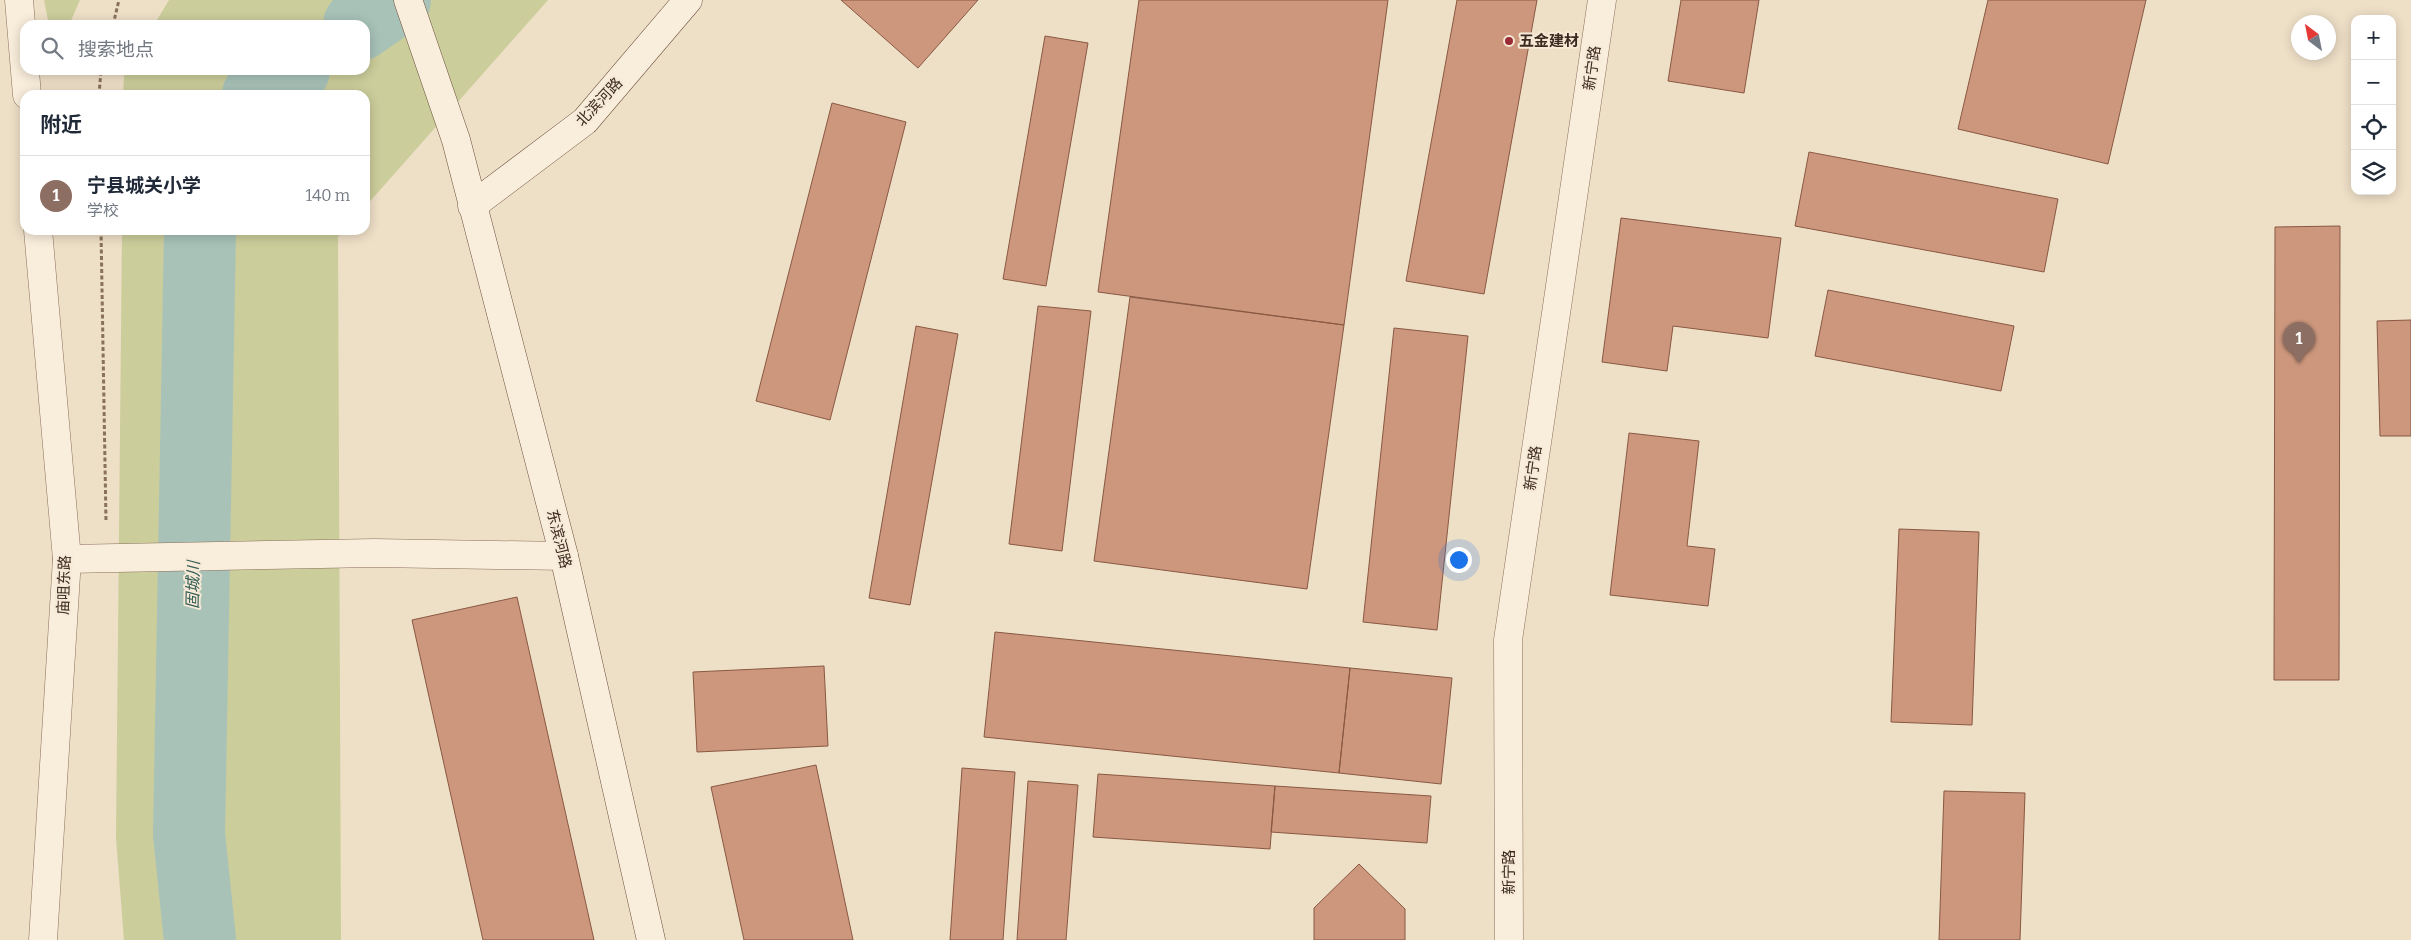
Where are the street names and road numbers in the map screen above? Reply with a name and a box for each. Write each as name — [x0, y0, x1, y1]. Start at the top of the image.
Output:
street label: 新宁路 — [1580, 44, 1604, 92]
street label: 北滨河路 — [572, 74, 626, 130]
street label: 新宁路 — [1521, 444, 1545, 492]
street label: 东滨河路 — [543, 508, 575, 570]
street label: 庙咀东路 — [54, 555, 74, 615]
street label: 新宁路 — [1500, 849, 1518, 895]

